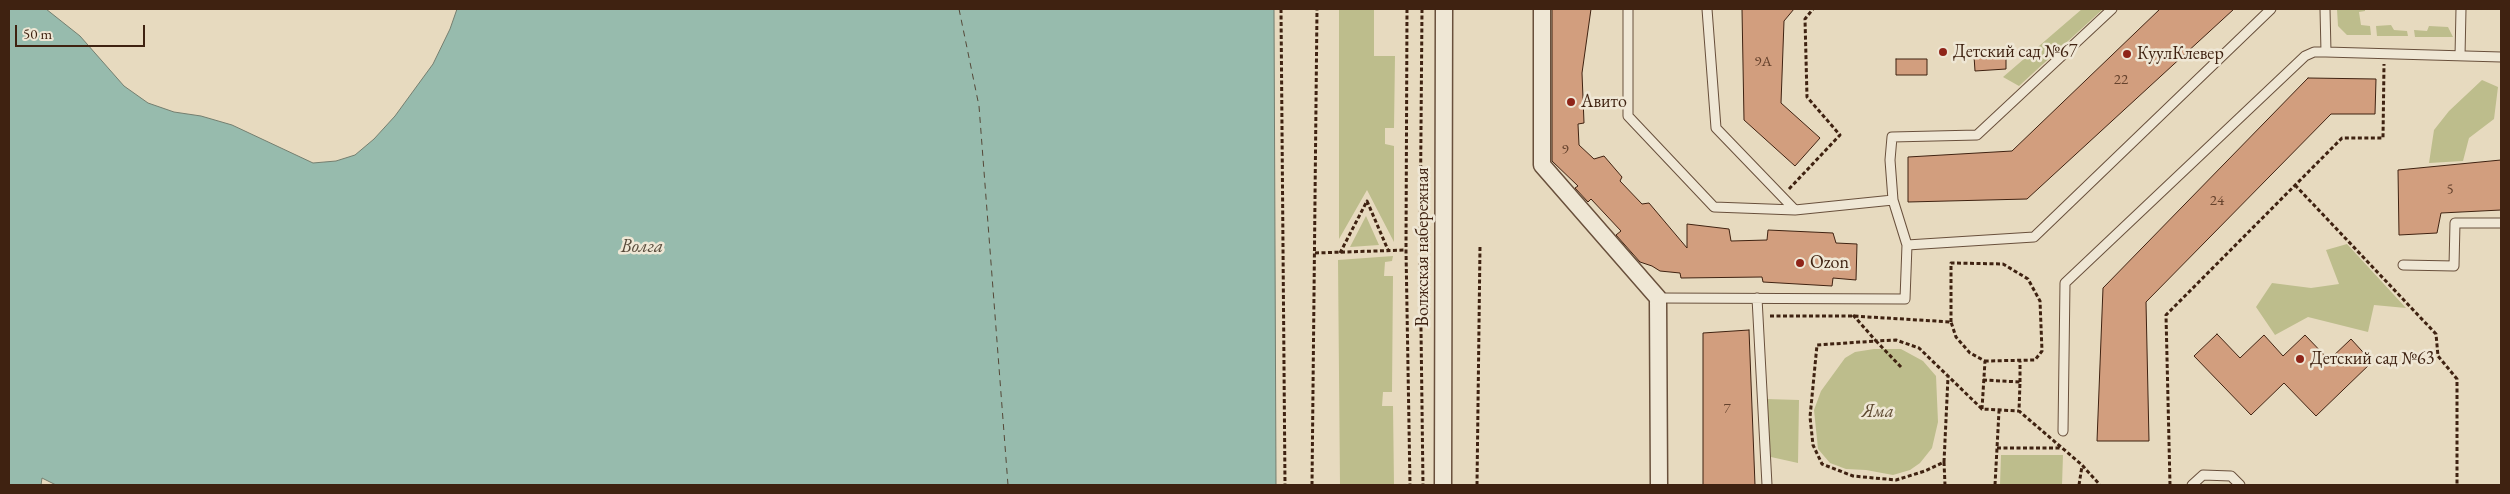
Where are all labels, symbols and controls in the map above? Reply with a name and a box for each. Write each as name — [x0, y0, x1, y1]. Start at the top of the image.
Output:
scale bar — [18, 15, 148, 47]
text: 50 m — [23, 24, 52, 43]
place label: Детский сад №67 — [1953, 41, 2077, 63]
place label: КуулКлевер — [2137, 43, 2224, 65]
marker: Детский сад №67 — [1937, 46, 1949, 58]
marker: КуулКлевер — [2121, 48, 2133, 60]
house number: 9А — [1754, 53, 1772, 71]
house number: 22 — [2114, 71, 2128, 89]
place label: Авито — [1581, 91, 1627, 113]
marker: Авито — [1565, 96, 1577, 108]
house number: 9 — [1561, 141, 1569, 159]
street label: Волжская набережная — [1412, 167, 1434, 327]
house number: 5 — [2446, 181, 2454, 199]
house number: 24 — [2210, 192, 2224, 210]
water label: Волга — [621, 236, 663, 258]
place label: Ozon — [1810, 252, 1849, 274]
marker: Ozon — [1794, 257, 1806, 269]
place label: Детский сад №63 — [2310, 348, 2434, 370]
marker: Детский сад №63 — [2294, 353, 2306, 365]
house number: 7 — [1723, 400, 1731, 418]
park label: Яма — [1862, 401, 1894, 423]

